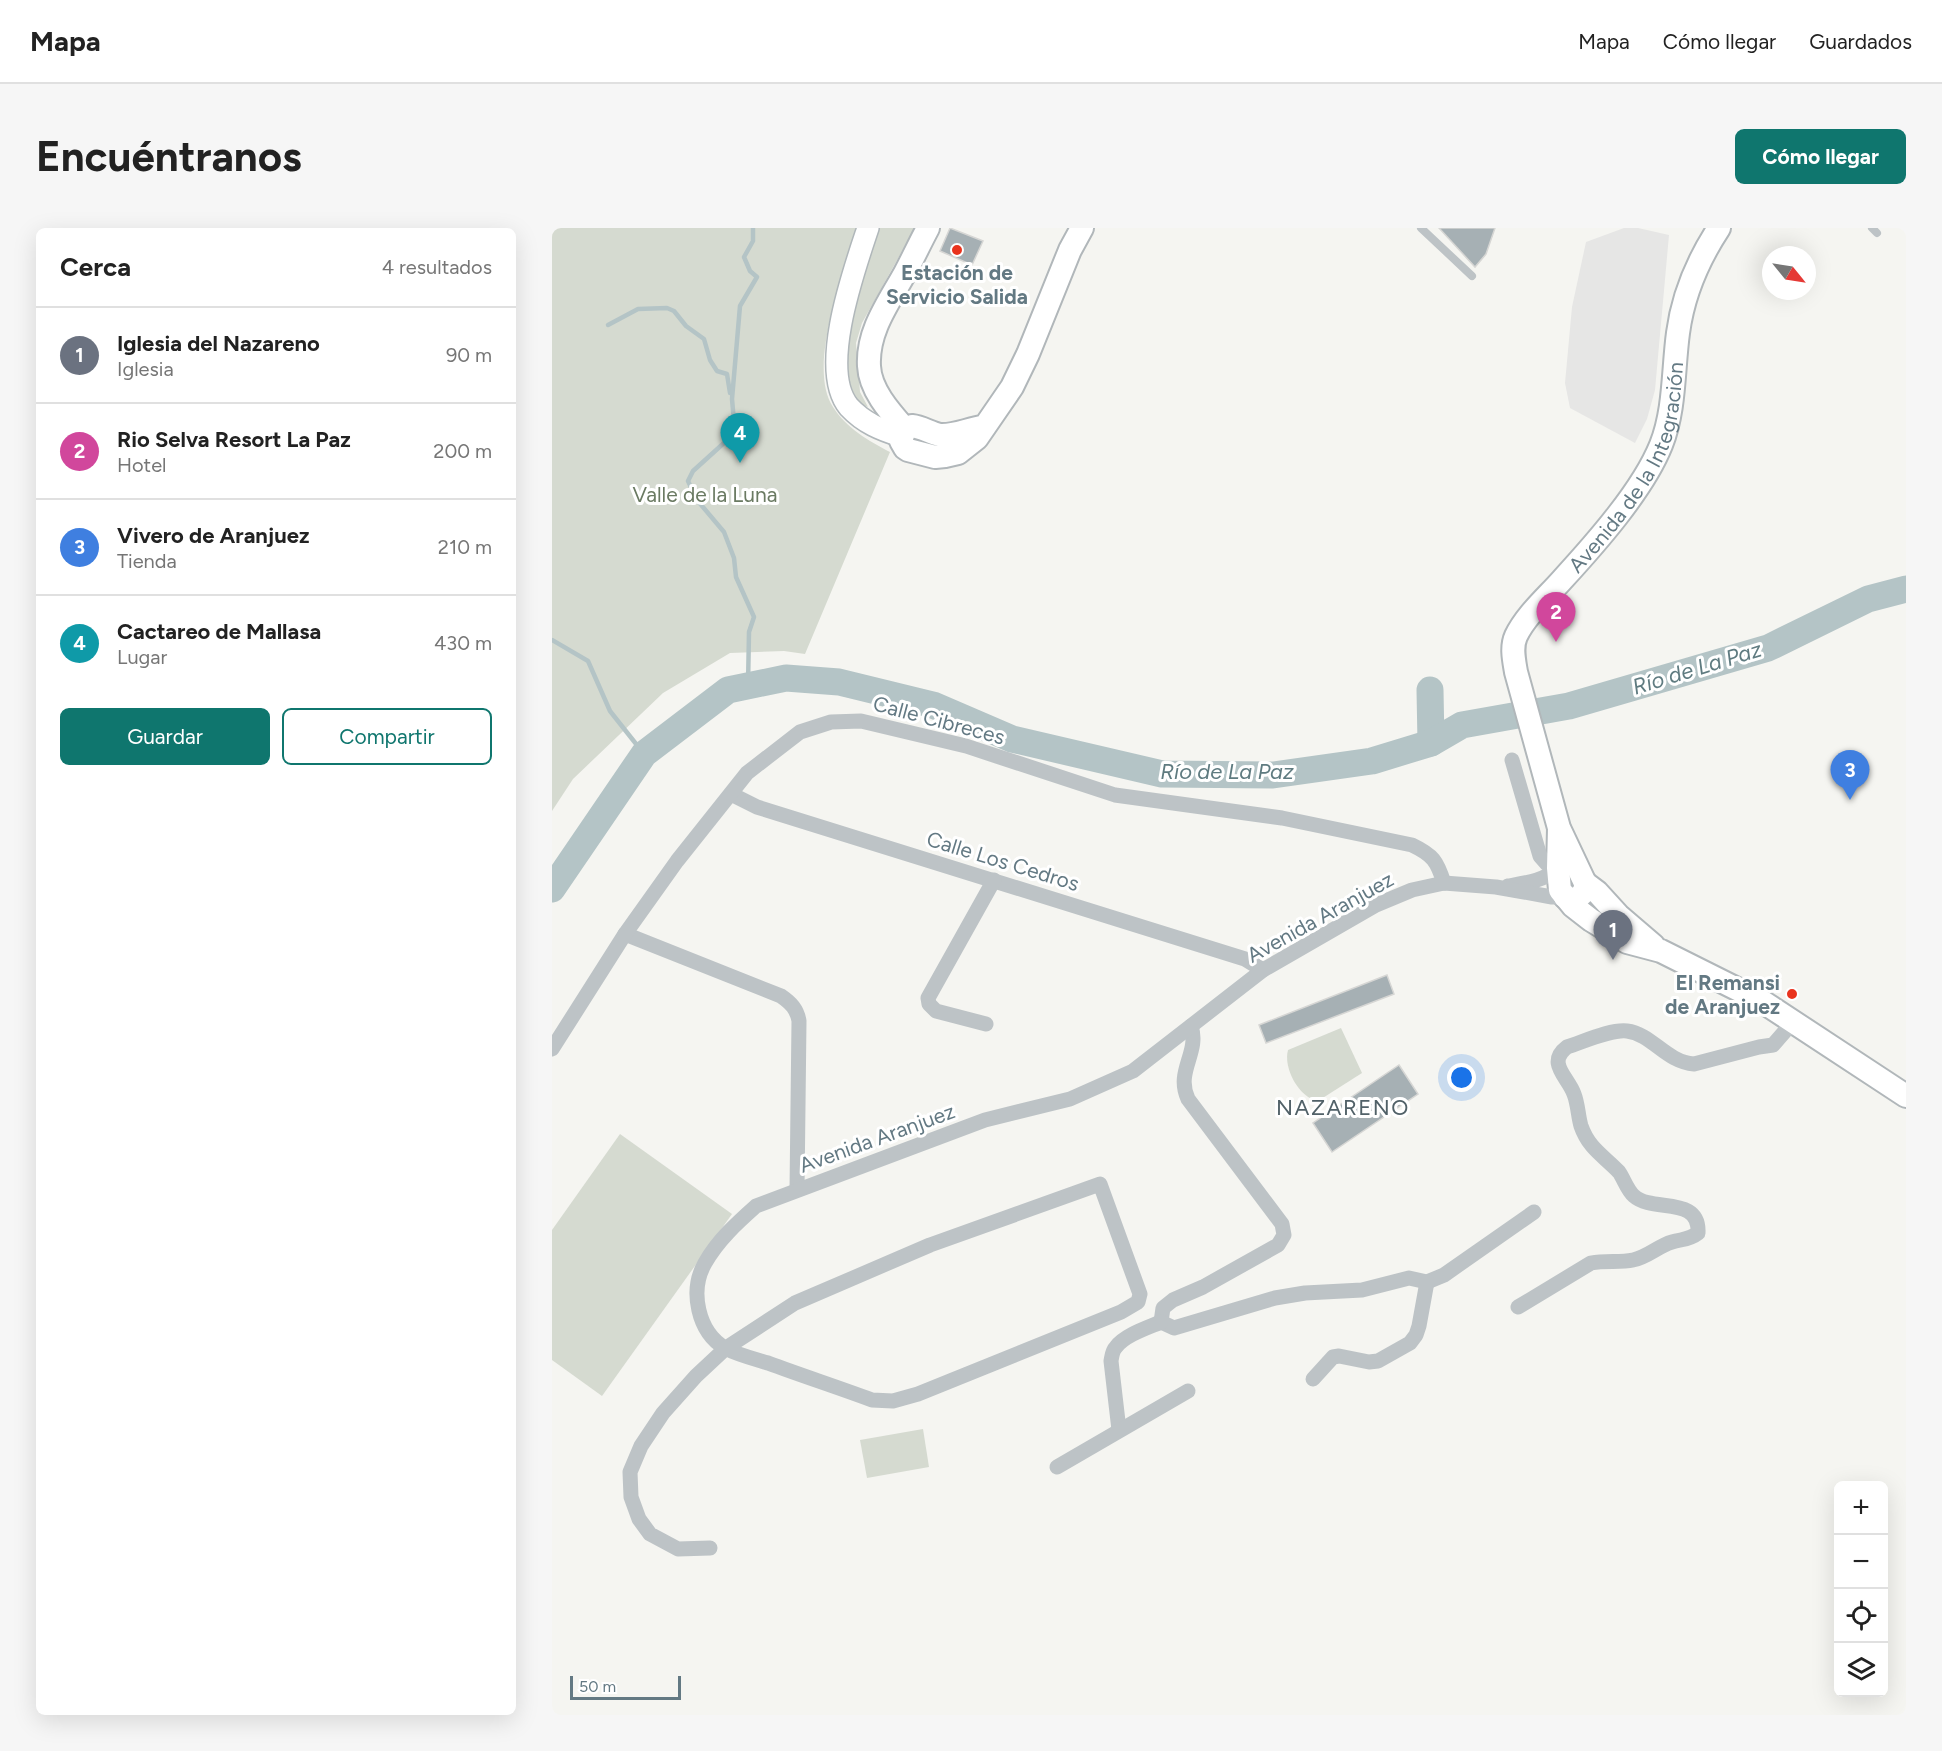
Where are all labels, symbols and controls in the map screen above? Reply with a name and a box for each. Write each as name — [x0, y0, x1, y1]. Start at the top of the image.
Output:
text: Mapa — [30, 24, 101, 58]
text: Mapa — [1578, 29, 1630, 54]
text: Cómo llegar — [1663, 29, 1776, 54]
text: Guardados — [1809, 29, 1912, 54]
button: Cómo llegar — [1735, 129, 1906, 184]
text: Encuéntranos — [36, 131, 302, 182]
marker: Estación de Servicio Salida — [950, 243, 964, 257]
north arrow — [1762, 246, 1816, 300]
text: Cerca — [60, 251, 131, 283]
text: 4 resultados — [382, 255, 492, 279]
place label: Estación de Servicio Salida — [886, 260, 1028, 309]
text: Iglesia del Nazareno — [117, 330, 320, 357]
text: 1 — [75, 343, 84, 367]
text: 90 m — [446, 343, 492, 367]
text: Iglesia — [117, 357, 174, 381]
street label: Avenida de la Integración — [1563, 361, 1688, 577]
pin: 4 — [720, 414, 759, 463]
text: Rio Selva Resort La Paz — [117, 426, 351, 453]
text: 2 — [74, 439, 85, 463]
text: 200 m — [433, 439, 492, 463]
text: Hotel — [117, 453, 166, 477]
park label: Valle de la Luna — [633, 482, 777, 507]
text: Vivero de Aranjuez — [117, 522, 309, 549]
text: 3 — [74, 535, 85, 559]
text: 210 m — [438, 535, 492, 559]
text: Tienda — [117, 549, 177, 573]
pin: 2 — [1536, 592, 1576, 642]
text: Cactareo de Mallasa — [117, 618, 321, 645]
text: 4 — [73, 631, 86, 655]
text: 430 m — [434, 631, 492, 655]
water label: Río de La Paz — [1629, 636, 1765, 700]
text: Lugar — [117, 645, 167, 669]
street label: Calle Cibreces — [870, 690, 1008, 750]
button: Guardar — [60, 708, 270, 765]
button: Compartir — [282, 708, 492, 765]
pin: 3 — [1830, 750, 1870, 800]
water label: Río de La Paz — [1160, 758, 1294, 785]
street label: Calle Los Cedros — [924, 826, 1082, 896]
street label: Avenida Aranjuez — [1242, 866, 1398, 968]
pin: 1 — [1594, 910, 1632, 960]
place label: El Remansi de Aranjuez — [1665, 970, 1780, 1019]
marker: El Remansi de Aranjuez — [1785, 987, 1799, 1001]
your location — [1447, 1063, 1476, 1092]
district label: NAZARENO — [1276, 1094, 1410, 1121]
street label: Avenida Aranjuez — [796, 1098, 958, 1178]
map controls — [1834, 1481, 1888, 1697]
button: + — [1834, 1481, 1888, 1535]
button: − — [1834, 1535, 1888, 1589]
button: locate — [1834, 1589, 1888, 1643]
button: layers — [1834, 1643, 1888, 1697]
scale bar — [570, 1673, 681, 1700]
text: 50 m — [579, 1677, 616, 1696]

